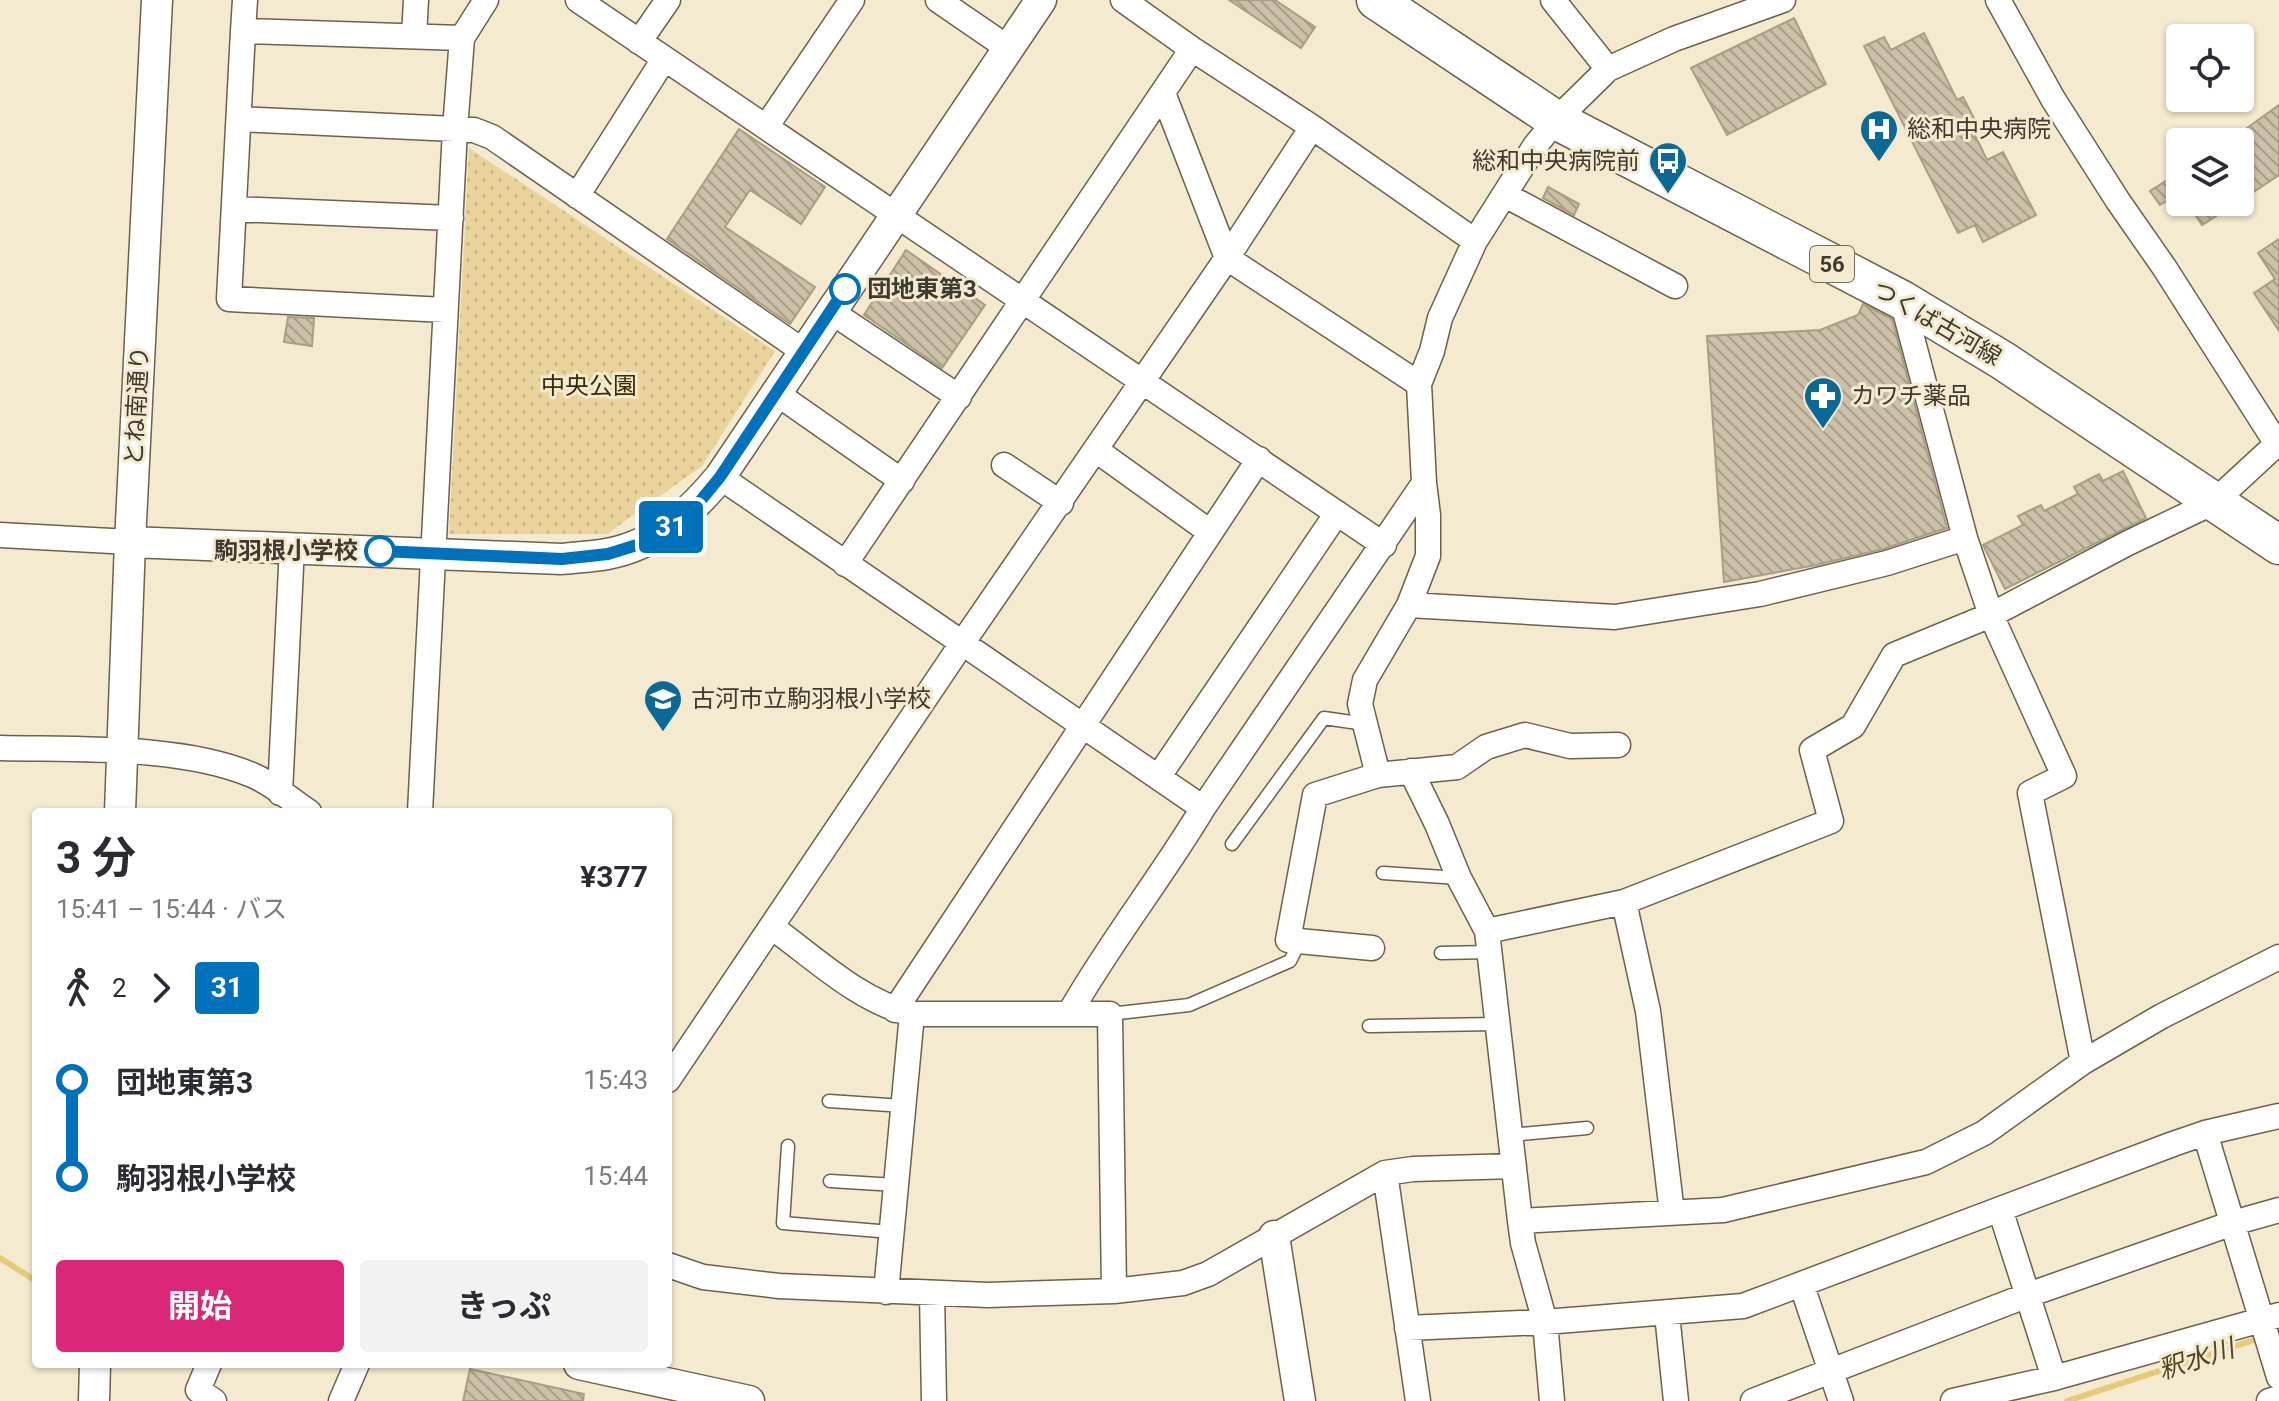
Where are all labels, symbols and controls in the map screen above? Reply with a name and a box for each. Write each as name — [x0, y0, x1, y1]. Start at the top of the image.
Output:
map controls — [2166, 24, 2254, 216]
button: locate — [2166, 24, 2254, 112]
hospital icon: 総和中央病院 — [1858, 108, 1900, 163]
place label: 総和中央病院 — [1907, 115, 2051, 143]
button: layers — [2166, 128, 2254, 216]
bus stop icon: 総和中央病院前 — [1647, 140, 1689, 195]
place label: 総和中央病院前 — [1472, 147, 1640, 175]
road number: 56 — [1810, 246, 1854, 282]
marker: 団地東第3 — [830, 274, 860, 304]
place label: 団地東第3 — [867, 275, 977, 303]
street label: つくば古河線 — [1868, 275, 2006, 371]
street label: とね南通り — [120, 345, 154, 467]
park label: 中央公園 — [541, 372, 637, 400]
pharmacy icon: カワチ薬品 — [1802, 375, 1844, 430]
place label: カワチ薬品 — [1851, 382, 1971, 410]
line badge: 31 — [635, 501, 707, 553]
text: 31 — [655, 510, 687, 543]
marker: 駒羽根小学校 — [365, 536, 395, 566]
place label: 駒羽根小学校 — [214, 537, 358, 565]
school or university icon: 古河市立駒羽根小学校 — [642, 678, 684, 733]
place label: 古河市立駒羽根小学校 — [691, 685, 931, 713]
text: 3 分 — [56, 832, 136, 884]
text: ¥377 — [580, 859, 648, 894]
text: 15:41 – 15:44 · バス — [56, 894, 287, 924]
icon: walk — [56, 966, 100, 1010]
icon: forward — [139, 966, 183, 1010]
text: 31 — [211, 971, 243, 1004]
text: 2 — [112, 973, 127, 1003]
text: 団地東第3 — [116, 1065, 253, 1100]
text: 15:43 — [583, 1065, 648, 1095]
text: 駒羽根小学校 — [116, 1161, 296, 1196]
text: 15:44 — [583, 1161, 648, 1191]
button: 開始 — [56, 1260, 344, 1352]
button: きっぷ — [360, 1260, 648, 1352]
water label: 釈水川 — [2154, 1332, 2241, 1385]

